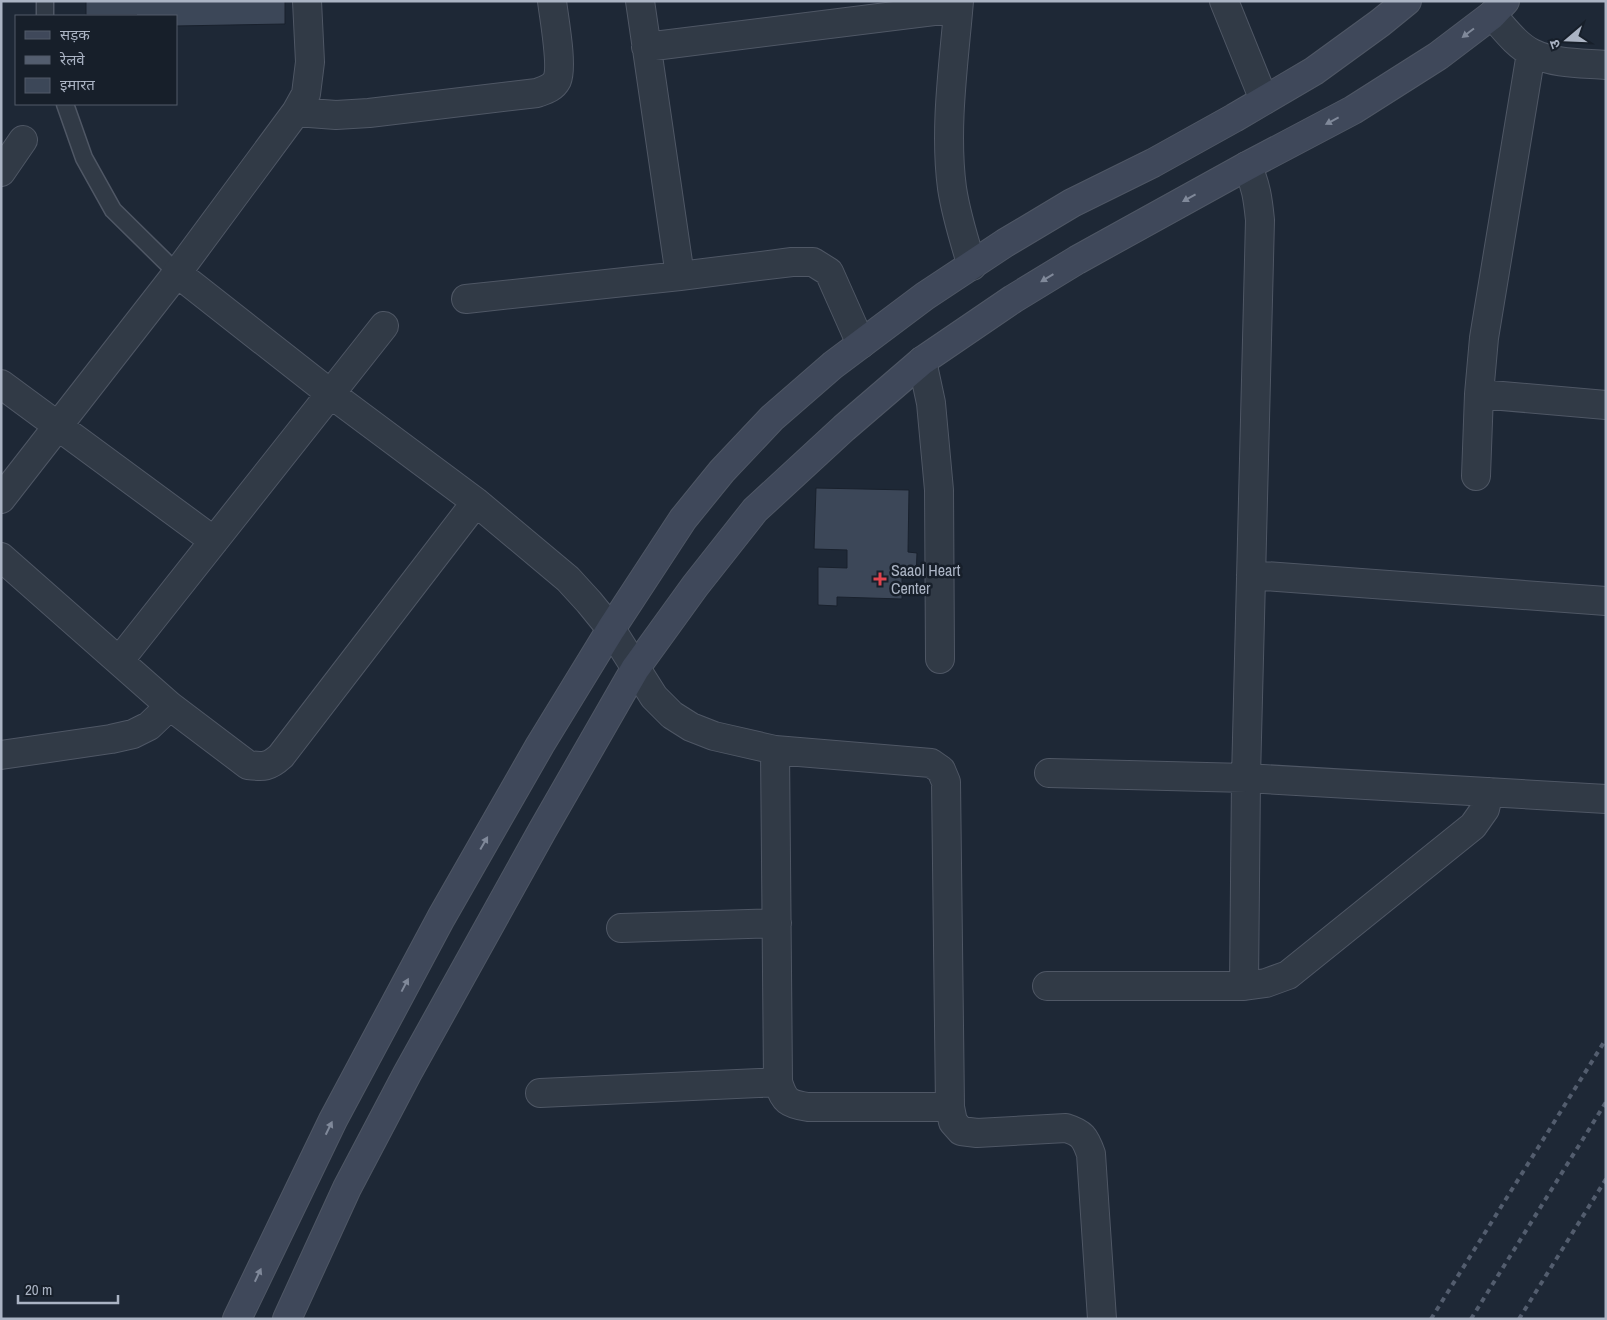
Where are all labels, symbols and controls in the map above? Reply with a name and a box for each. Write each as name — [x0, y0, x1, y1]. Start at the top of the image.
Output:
legend — [15, 15, 178, 105]
north arrow — [1542, 15, 1592, 65]
text: सड़क — [60, 24, 90, 45]
one-way arrow — [1461, 28, 1475, 38]
text: उ — [1545, 37, 1565, 51]
text: रेलवे — [59, 49, 85, 70]
text: इमारत — [60, 74, 95, 95]
one-way arrow — [1325, 117, 1339, 125]
one-way arrow — [1182, 194, 1196, 203]
one-way arrow — [1041, 274, 1054, 283]
place label: Saaol Heart Center — [891, 559, 961, 599]
marker: Saaol Heart Center — [873, 572, 887, 586]
one-way arrow — [479, 836, 488, 850]
one-way arrow — [401, 978, 409, 992]
one-way arrow — [325, 1121, 333, 1136]
one-way arrow — [255, 1268, 263, 1282]
scale bar — [18, 1272, 118, 1304]
text: 20 m — [25, 1279, 52, 1300]

